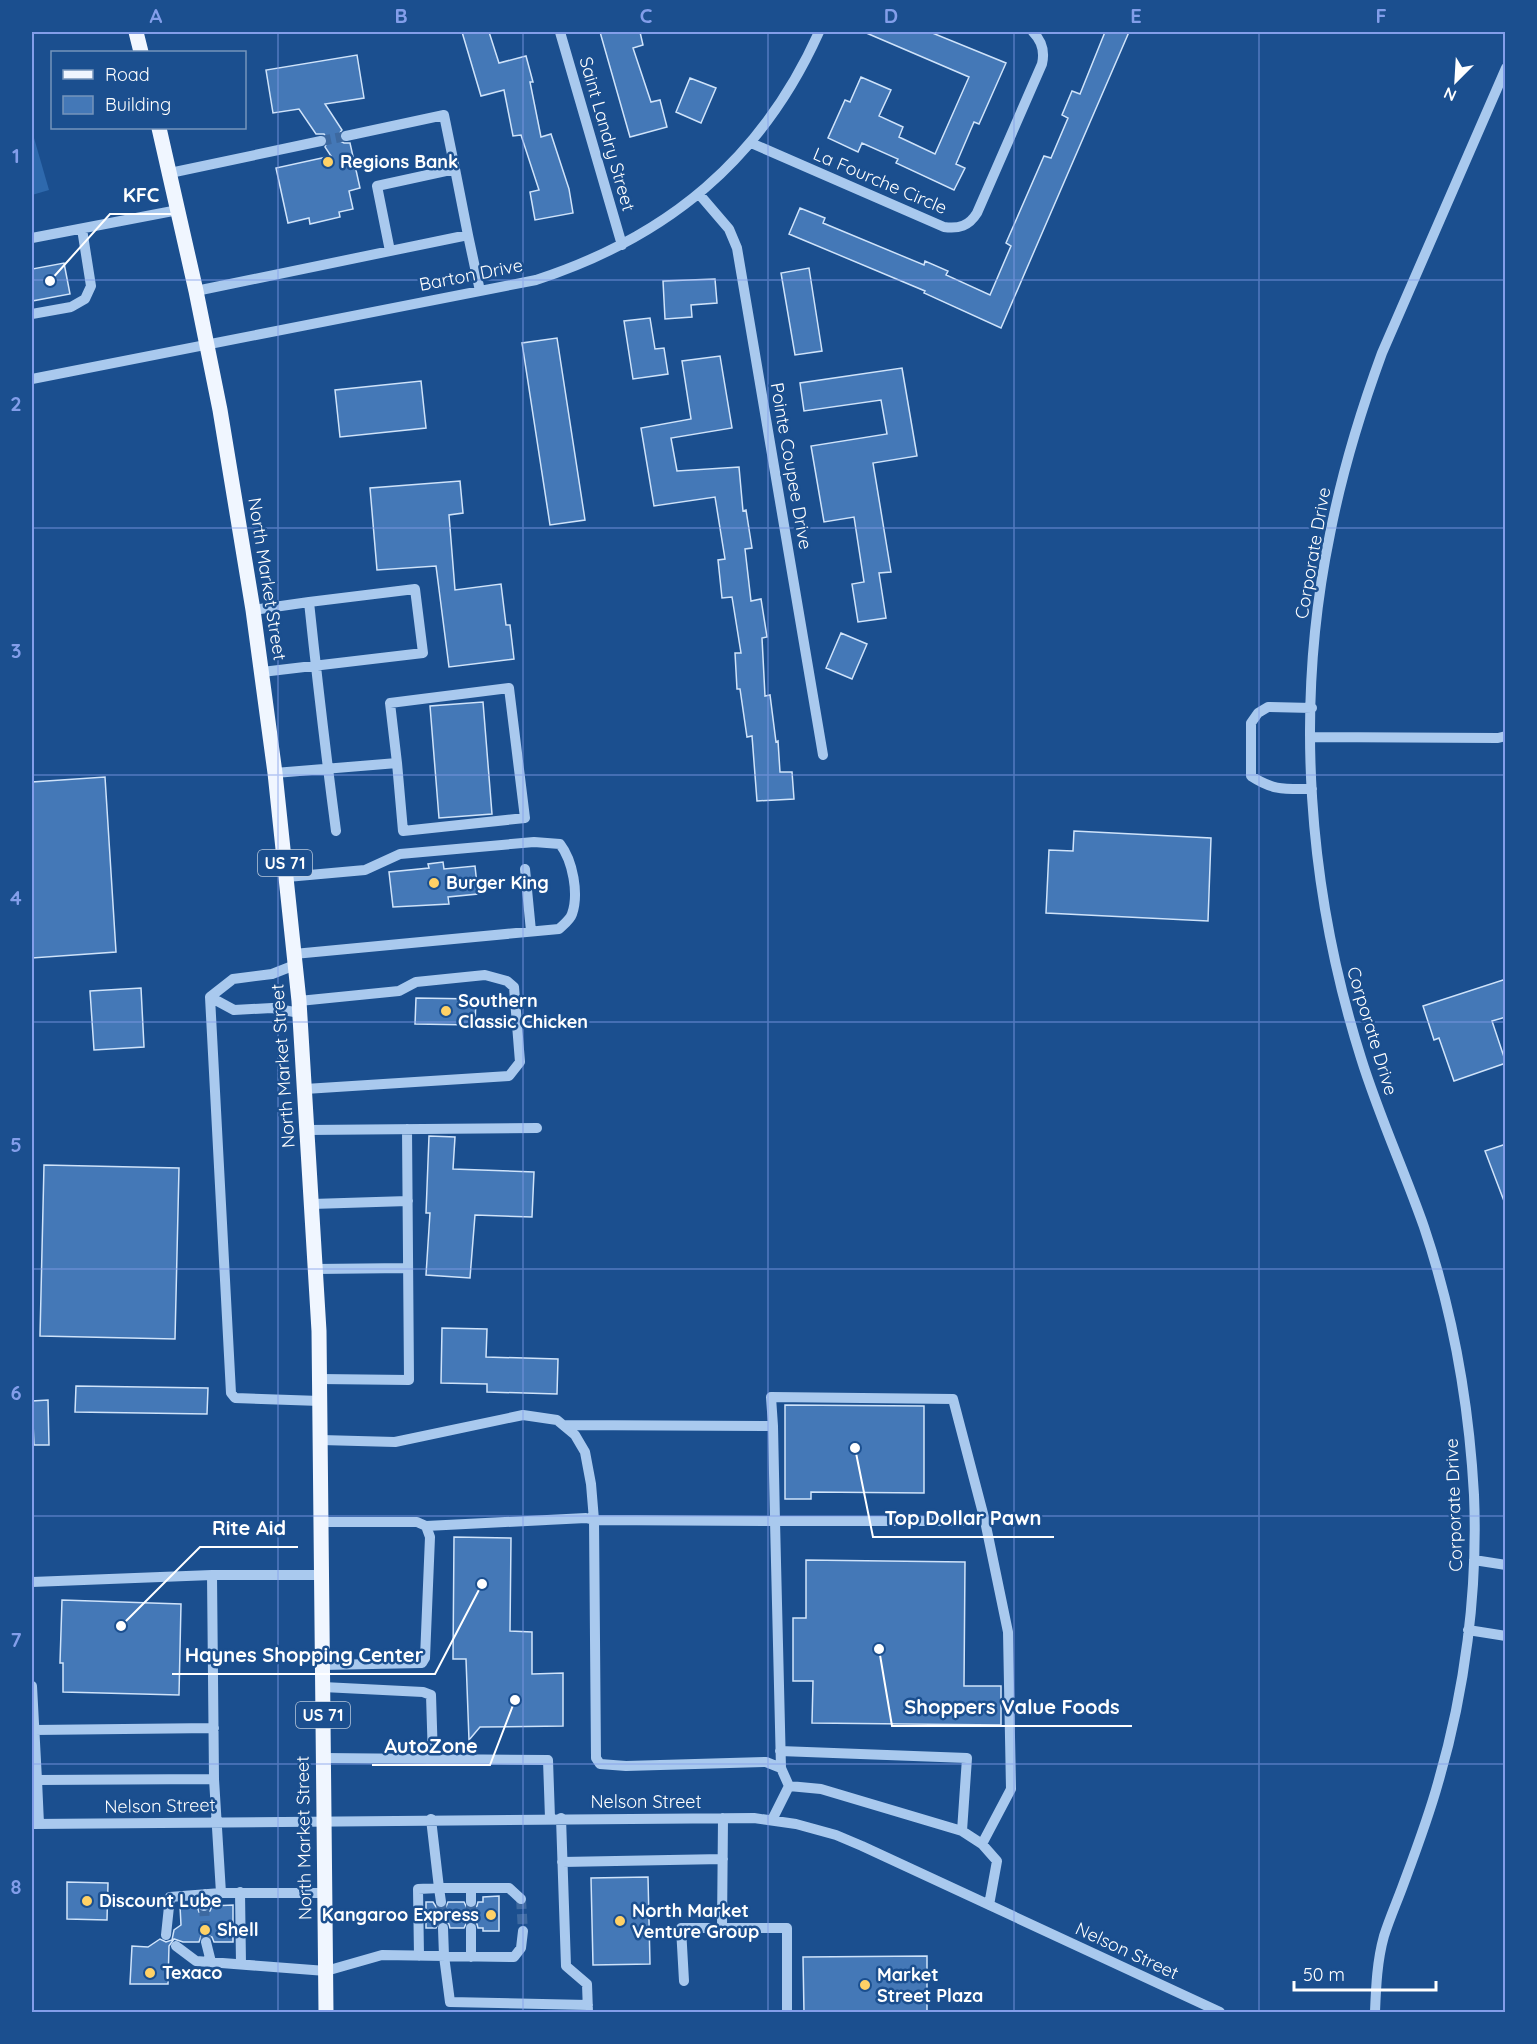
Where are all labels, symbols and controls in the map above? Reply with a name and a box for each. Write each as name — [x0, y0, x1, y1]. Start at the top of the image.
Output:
text: A — [150, 3, 163, 28]
text: B — [394, 3, 408, 28]
text: C — [640, 3, 653, 28]
text: D — [884, 3, 898, 28]
text: E — [1130, 3, 1142, 28]
text: F — [1375, 3, 1387, 28]
legend — [51, 51, 246, 129]
north arrow — [1426, 51, 1486, 111]
street label: Saint Landry Street — [574, 54, 640, 214]
text: Road — [105, 63, 150, 86]
text: N — [1440, 83, 1459, 106]
text: Building — [105, 93, 171, 116]
street label: La Fourche Circle — [810, 142, 951, 219]
text: 1 — [12, 143, 20, 168]
place label: Regions Bank — [340, 150, 458, 173]
marker: Regions Bank — [321, 155, 335, 169]
callout: KFC — [110, 176, 171, 214]
text: KFC — [123, 182, 160, 207]
street label: Barton Drive — [417, 253, 525, 296]
street label: Pointe Coupee Drive — [765, 381, 818, 551]
text: 2 — [10, 391, 22, 416]
street label: Corporate Drive — [1290, 485, 1335, 621]
street label: North Market Street — [243, 496, 292, 662]
text: 3 — [11, 638, 21, 663]
road number: US 71 — [258, 850, 312, 876]
place label: Burger King — [446, 871, 549, 894]
marker: Burger King — [427, 876, 441, 890]
text: 4 — [10, 885, 22, 910]
street label: Corporate Drive — [1342, 964, 1403, 1098]
street label: North Market Street — [265, 983, 300, 1149]
place label: Southern Classic Chicken — [458, 989, 588, 1033]
marker: Southern Classic Chicken — [439, 1004, 453, 1018]
text: 5 — [10, 1132, 22, 1157]
text: 6 — [10, 1380, 22, 1405]
street label: Corporate Drive — [1440, 1438, 1467, 1572]
callout: Top Dollar Pawn — [873, 1499, 1054, 1537]
text: Top Dollar Pawn — [884, 1505, 1042, 1530]
callout: Rite Aid — [200, 1509, 298, 1547]
text: Rite Aid — [212, 1515, 286, 1540]
text: 7 — [11, 1627, 22, 1652]
callout: Haynes Shopping Center — [172, 1636, 435, 1674]
text: Haynes Shopping Center — [185, 1642, 424, 1667]
callout: Shoppers Value Foods — [892, 1688, 1132, 1726]
text: Shoppers Value Foods — [904, 1694, 1120, 1719]
road number: US 71 — [296, 1702, 350, 1728]
callout: AutoZone — [372, 1727, 490, 1765]
text: AutoZone — [384, 1733, 478, 1758]
street label: North Market Street — [291, 1756, 316, 1920]
street label: Nelson Street — [590, 1790, 702, 1813]
street label: Nelson Street — [104, 1793, 216, 1818]
text: 8 — [11, 1874, 22, 1899]
place label: Discount Lube — [99, 1889, 222, 1912]
marker: Discount Lube — [80, 1894, 94, 1908]
place label: North Market Venture Group — [632, 1899, 759, 1943]
place label: Kangaroo Express — [322, 1903, 479, 1926]
marker: Kangaroo Express — [484, 1908, 498, 1922]
marker: North Market Venture Group — [613, 1914, 627, 1928]
street label: Nelson Street — [1072, 1917, 1182, 1984]
place label: Shell — [217, 1918, 259, 1941]
marker: Shell — [198, 1923, 212, 1937]
scale bar — [1294, 1954, 1436, 1992]
place label: Texaco — [162, 1961, 222, 1984]
place label: Market Street Plaza — [877, 1963, 983, 2007]
text: 50 m — [1303, 1963, 1345, 1986]
marker: Texaco — [143, 1966, 157, 1980]
marker: Market Street Plaza — [858, 1978, 872, 1992]

